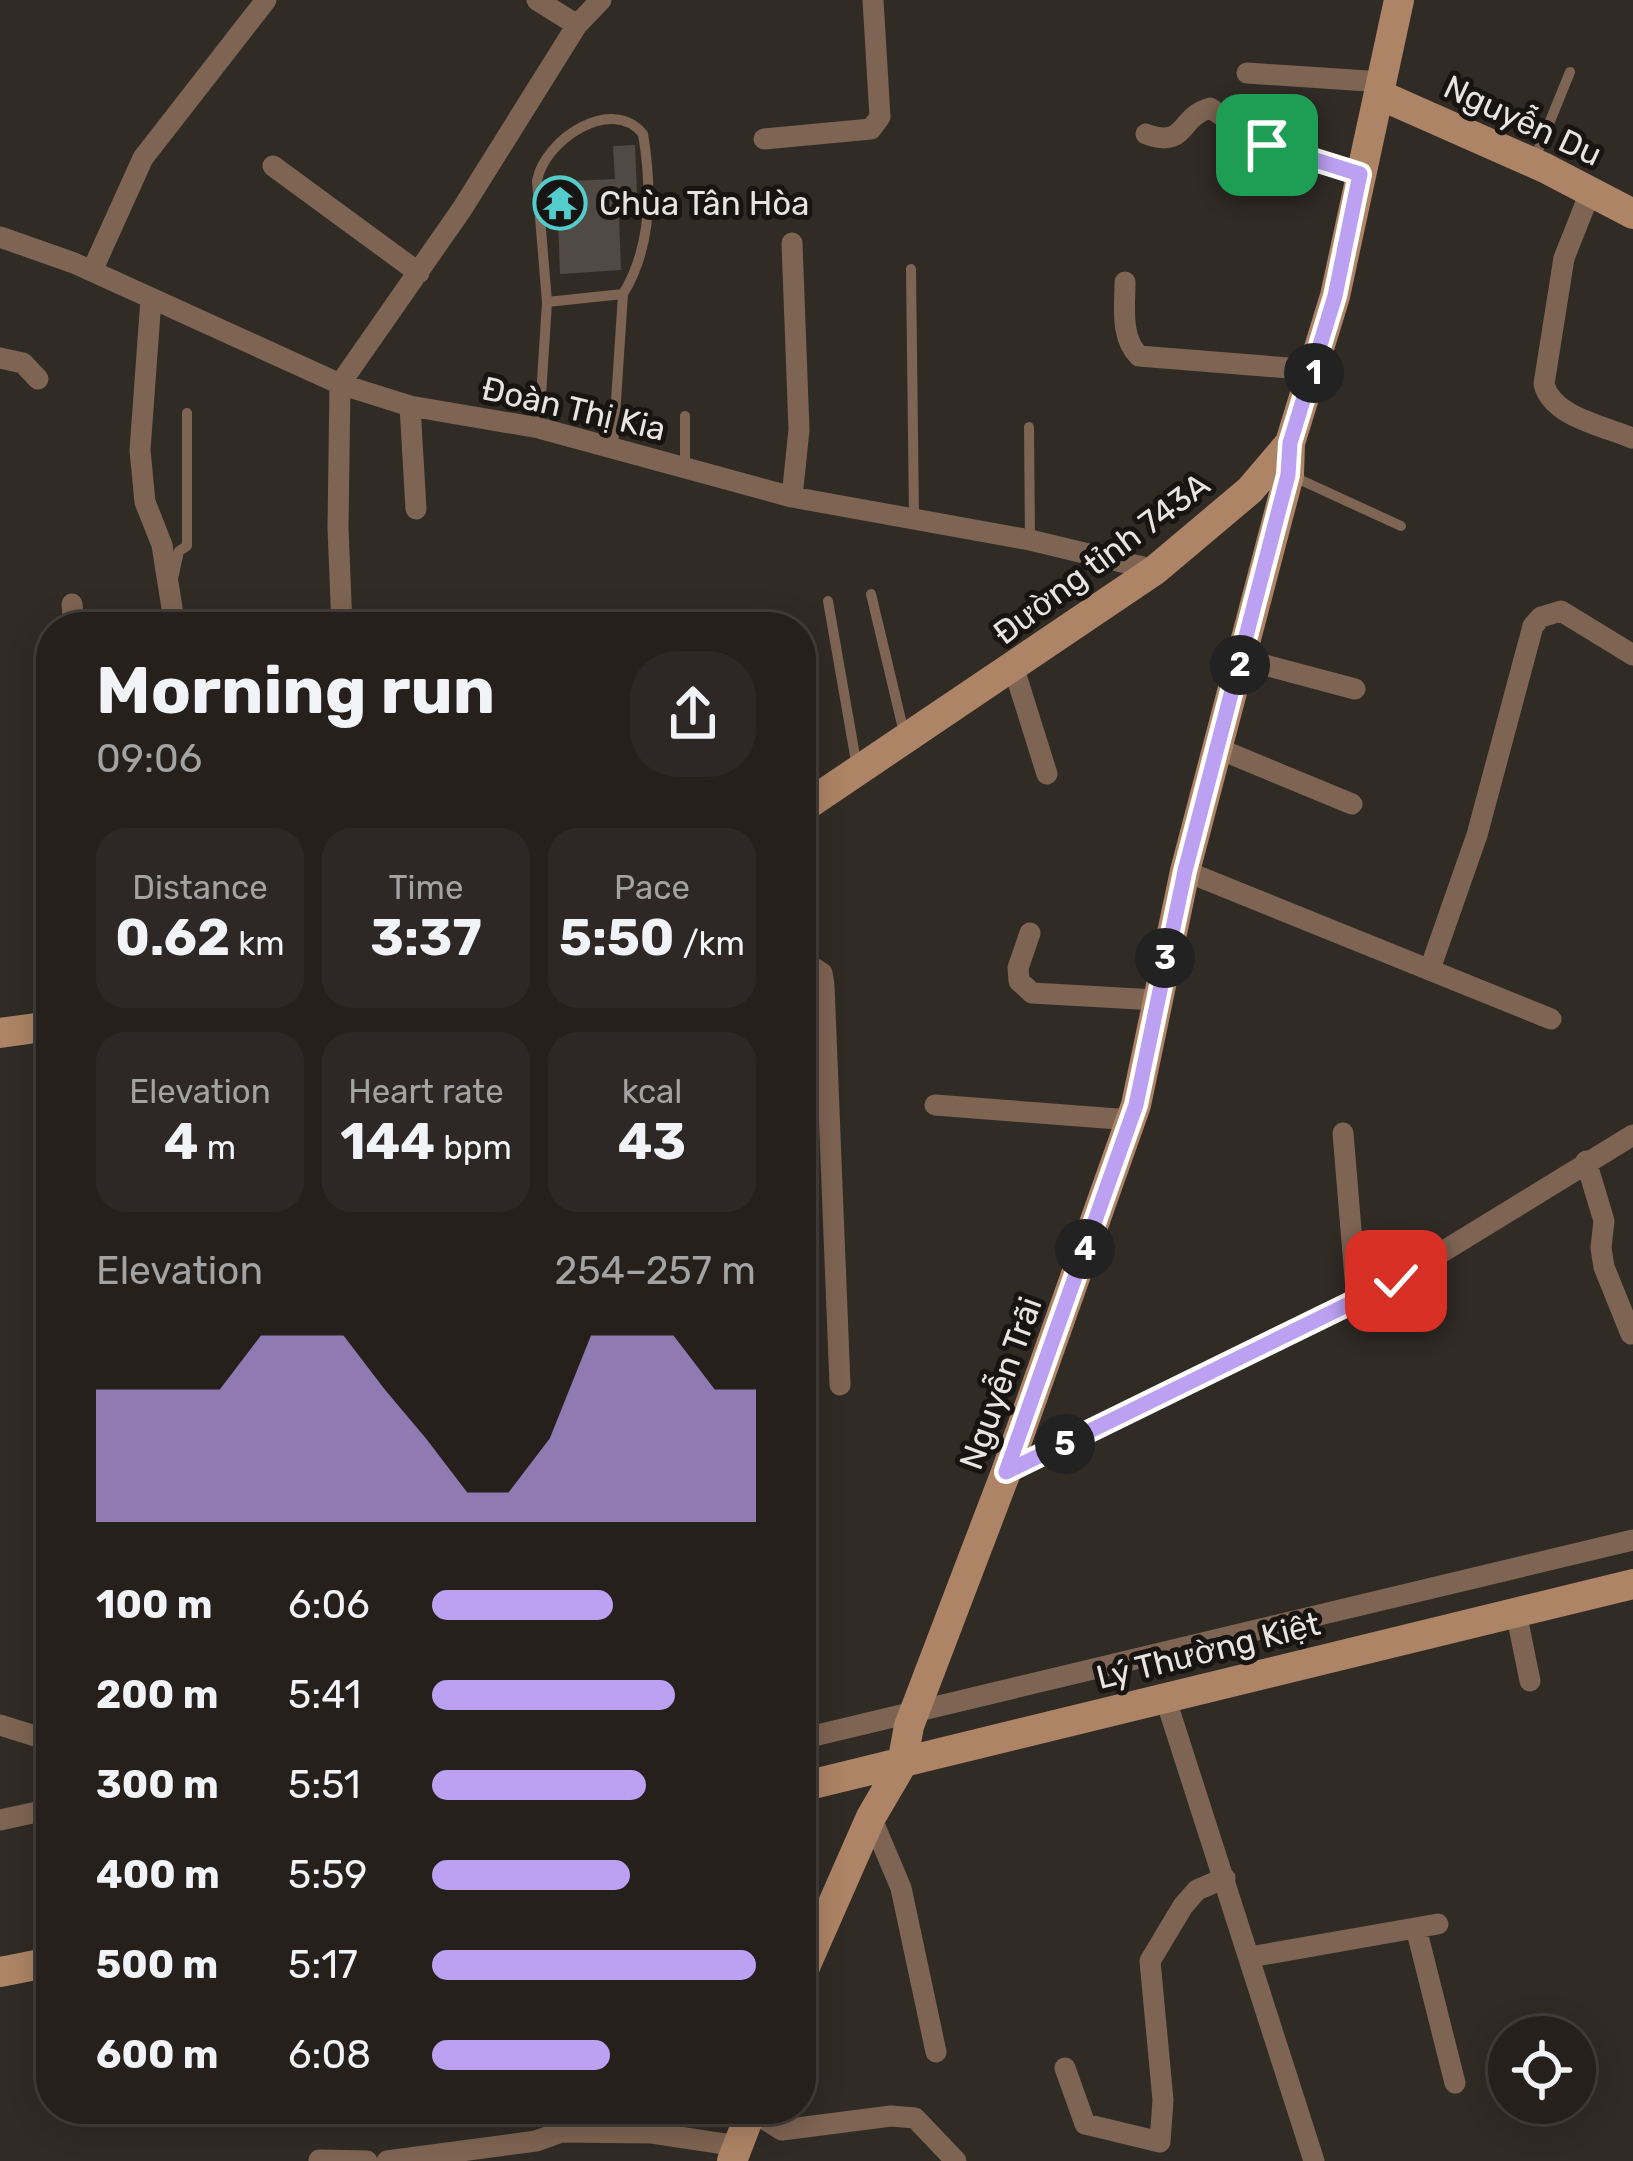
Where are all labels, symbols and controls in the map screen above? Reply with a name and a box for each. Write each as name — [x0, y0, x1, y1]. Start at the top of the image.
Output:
street label: Nguyễn Du — [1438, 67, 1608, 174]
pin — [1216, 94, 1318, 196]
icon: arrive — [1234, 112, 1300, 178]
temple icon: Chùa Tân Hòa — [532, 175, 588, 231]
place label: Chùa Tân Hòa — [599, 184, 810, 223]
pin: 1 — [1284, 343, 1344, 403]
text: 1 — [1306, 353, 1322, 392]
street label: Đoàn Thị Kia — [478, 368, 670, 449]
street label: Đường tỉnh 743A — [986, 464, 1217, 652]
pin: 2 — [1210, 635, 1270, 695]
text: 2 — [1229, 645, 1251, 684]
text: Morning run — [96, 651, 495, 730]
button: share — [630, 651, 756, 777]
text: 09:06 — [96, 736, 202, 782]
text: Distance — [132, 868, 268, 907]
text: Time — [389, 868, 463, 907]
text: Pace — [614, 868, 690, 907]
text: 0.62 — [115, 907, 230, 968]
text: 3:37 — [370, 907, 482, 968]
text: 5:50 — [559, 907, 675, 968]
text: km — [230, 924, 285, 963]
text: /km — [675, 924, 745, 963]
pin: 3 — [1135, 928, 1195, 988]
text: 3 — [1154, 938, 1176, 977]
text: Elevation — [129, 1072, 271, 1111]
text: Heart rate — [348, 1072, 504, 1111]
text: kcal — [622, 1072, 682, 1111]
text: 4 — [164, 1111, 199, 1172]
text: 144 — [340, 1111, 435, 1172]
text: 43 — [618, 1111, 686, 1172]
text: m — [199, 1128, 236, 1167]
text: bpm — [435, 1128, 512, 1167]
pin: 4 — [1055, 1219, 1115, 1279]
text: 4 — [1074, 1229, 1096, 1268]
pin — [1345, 1230, 1447, 1332]
text: Elevation — [96, 1248, 263, 1294]
text: 254–257 m — [555, 1248, 756, 1294]
icon: check — [1363, 1248, 1429, 1314]
street label: Nguyễn Trãi — [951, 1292, 1050, 1475]
pin: 5 — [1035, 1414, 1095, 1474]
text: 5 — [1054, 1424, 1076, 1463]
text: 100 m — [96, 1582, 212, 1628]
text: 6:06 — [288, 1582, 370, 1628]
street label: Lý Thường Kiệt — [1092, 1604, 1324, 1697]
text: 200 m — [96, 1672, 218, 1718]
text: 5:41 — [288, 1672, 361, 1718]
text: 300 m — [96, 1762, 219, 1808]
text: 5:51 — [288, 1762, 360, 1808]
text: 400 m — [96, 1852, 220, 1898]
text: 5:59 — [288, 1852, 367, 1898]
text: 500 m — [96, 1942, 218, 1988]
text: 5:17 — [288, 1942, 358, 1988]
map controls — [1488, 2016, 1596, 2124]
button: locate — [1488, 2016, 1596, 2124]
text: 600 m — [96, 2032, 218, 2078]
text: 6:08 — [288, 2032, 371, 2078]

